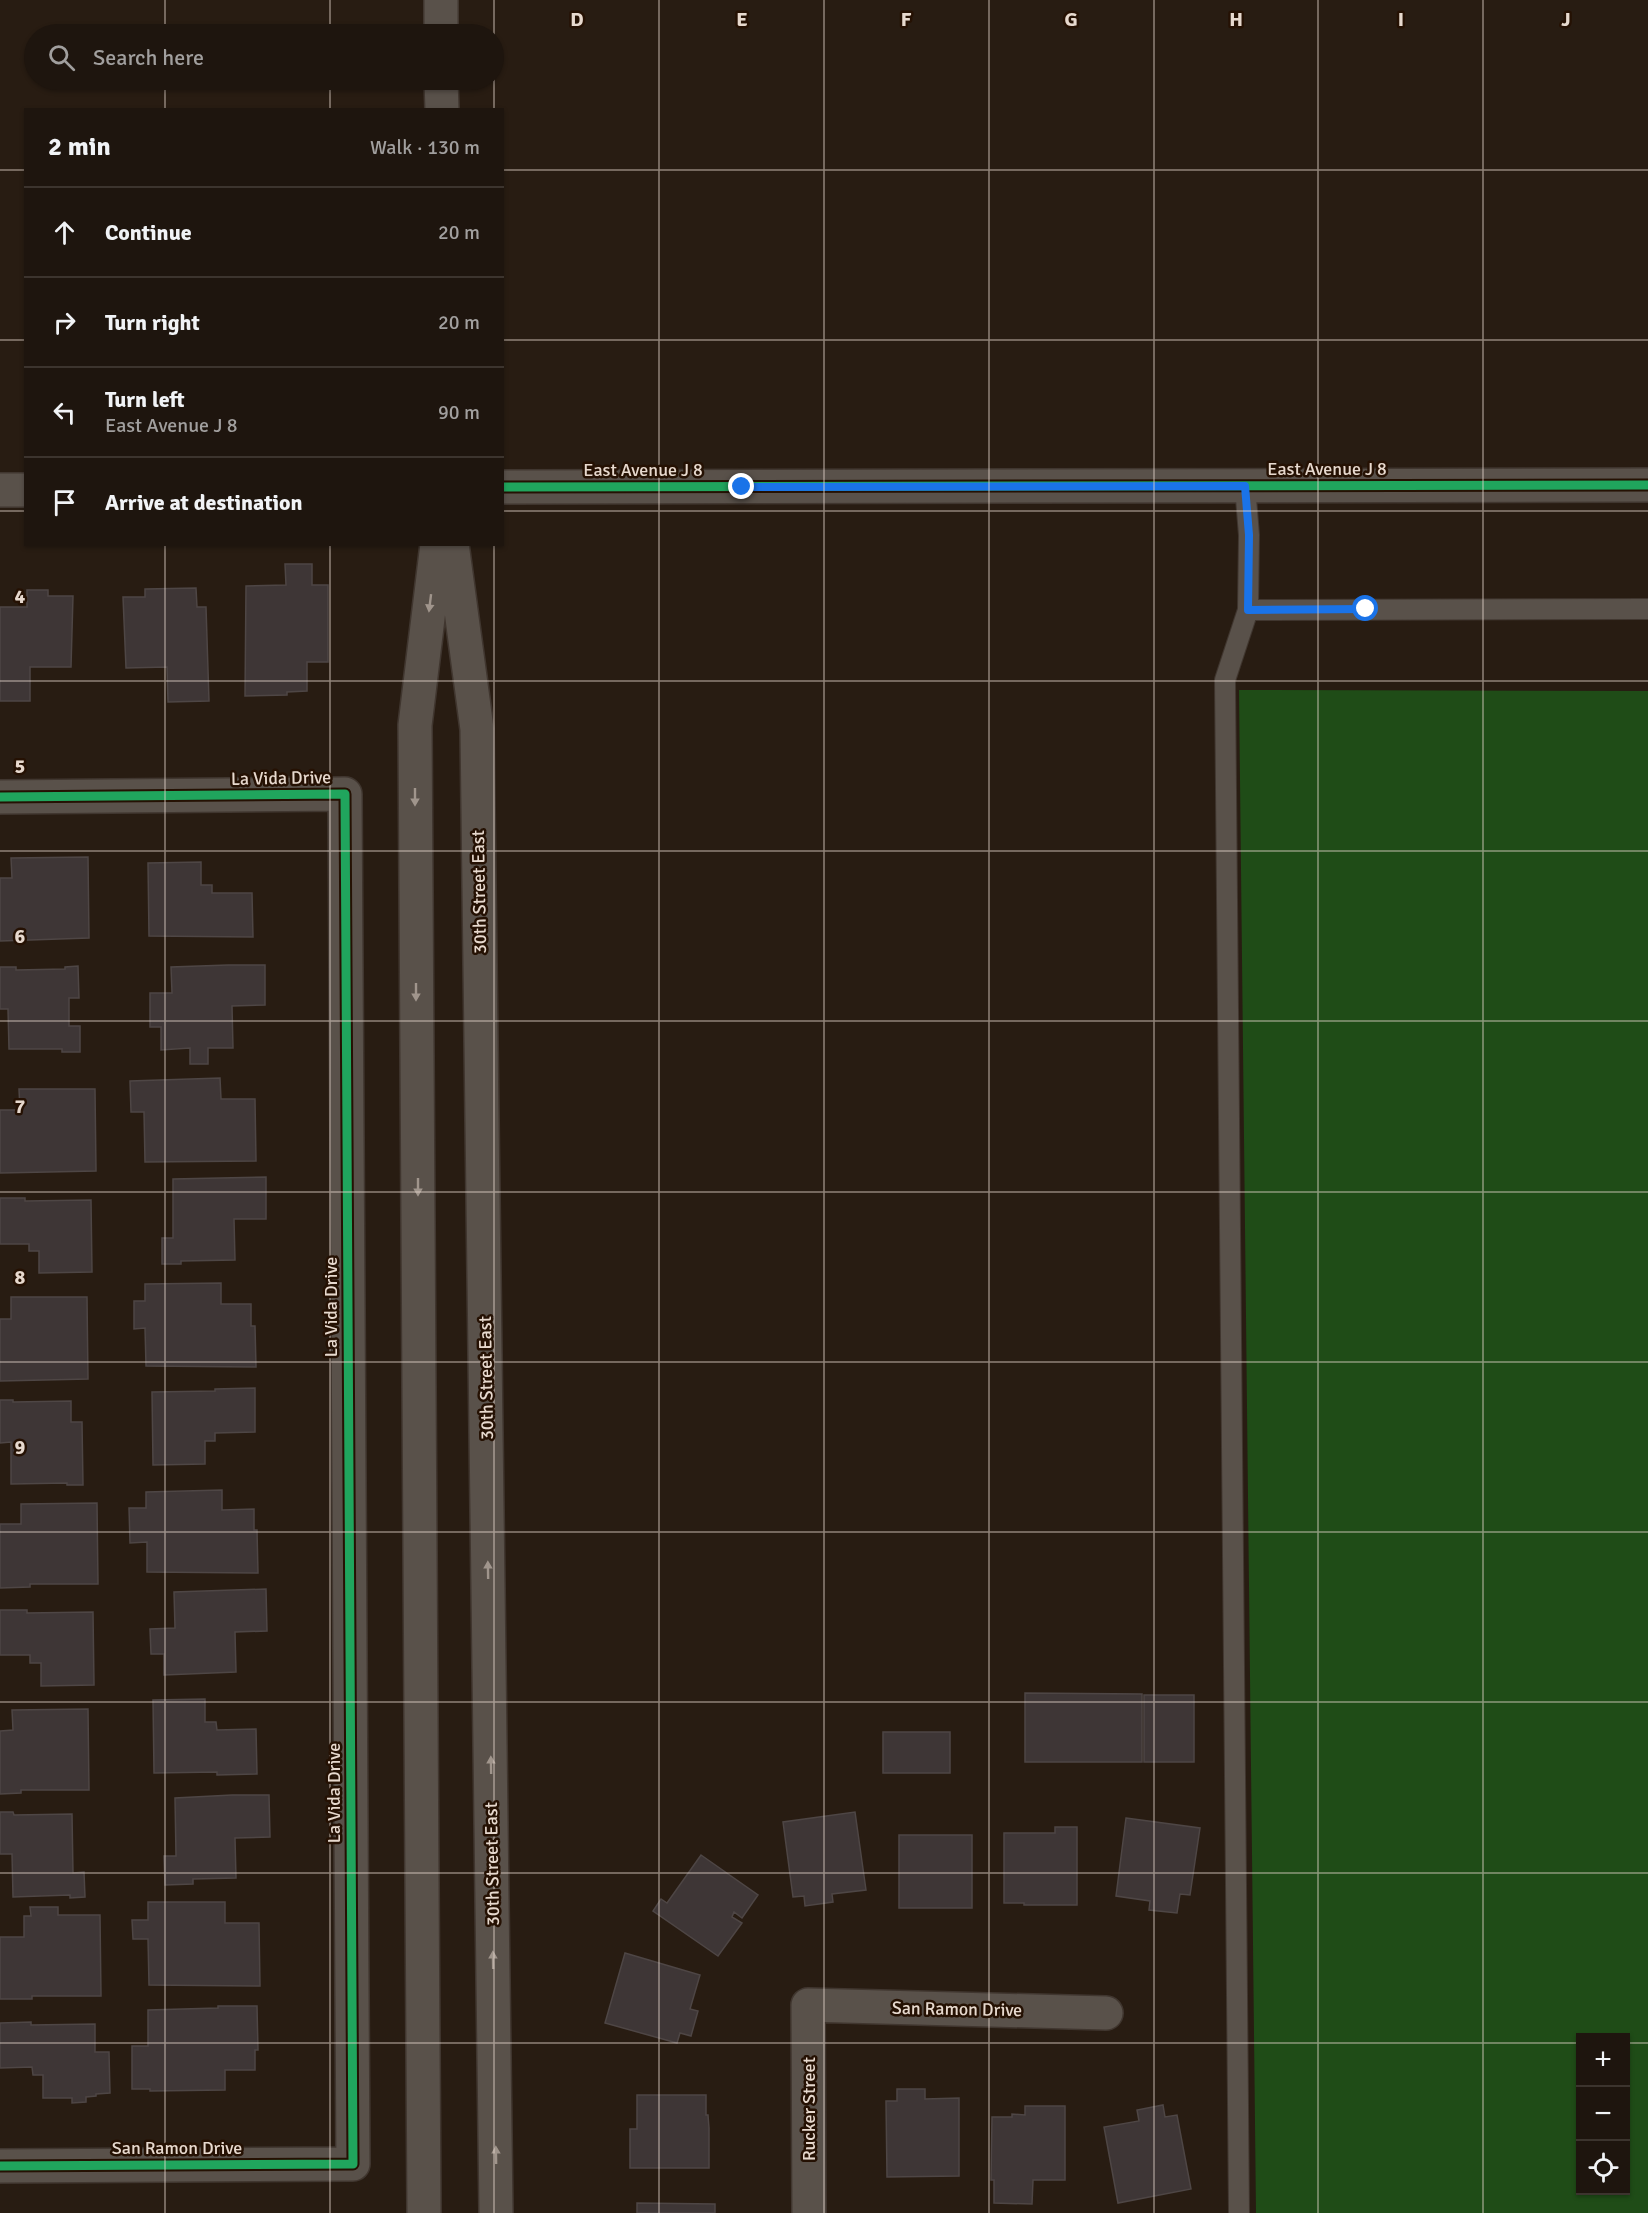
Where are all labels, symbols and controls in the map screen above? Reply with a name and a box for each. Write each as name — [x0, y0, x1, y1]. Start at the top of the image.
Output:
text: D — [570, 7, 584, 32]
text: E — [736, 7, 748, 32]
text: F — [901, 7, 912, 32]
text: G — [1064, 7, 1078, 32]
text: H — [1229, 7, 1243, 32]
text: I — [1398, 7, 1404, 32]
text: J — [1561, 7, 1571, 32]
search box — [24, 24, 504, 90]
icon: search — [45, 41, 78, 74]
text: Search here — [93, 44, 204, 71]
text: 2 min — [48, 131, 111, 163]
text: Walk · 130 m — [370, 135, 480, 160]
icon: ahead — [48, 216, 81, 249]
text: Continue — [105, 219, 192, 246]
text: 20 m — [438, 220, 480, 245]
icon: right — [48, 306, 81, 339]
text: Turn right — [105, 309, 200, 336]
text: 20 m — [438, 310, 480, 335]
text: Turn left — [105, 386, 185, 413]
icon: left — [48, 396, 81, 429]
text: 90 m — [438, 400, 480, 425]
text: East Avenue J 8 — [105, 413, 238, 438]
street label: East Avenue J 8 — [1267, 458, 1387, 480]
street label: East Avenue J 8 — [583, 459, 703, 481]
route end — [728, 473, 754, 499]
icon: arrive — [48, 486, 81, 519]
text: Arrive at destination — [105, 489, 302, 516]
text: 4 — [15, 584, 26, 609]
one-way arrow — [426, 593, 435, 612]
route start — [1352, 595, 1378, 621]
text: 5 — [15, 754, 25, 779]
street label: La Vida Drive — [231, 766, 331, 790]
one-way arrow — [410, 787, 420, 806]
street label: 30th Street East — [467, 830, 491, 954]
text: 6 — [15, 924, 26, 949]
one-way arrow — [411, 982, 421, 1001]
text: 7 — [15, 1094, 26, 1119]
one-way arrow — [413, 1177, 422, 1196]
street label: La Vida Drive — [320, 1257, 342, 1357]
text: 8 — [15, 1265, 26, 1290]
street label: 30th Street East — [474, 1316, 498, 1440]
text: 9 — [15, 1435, 26, 1460]
one-way arrow — [483, 1560, 493, 1579]
street label: La Vida Drive — [323, 1743, 345, 1843]
one-way arrow — [486, 1755, 495, 1774]
street label: 30th Street East — [480, 1802, 504, 1926]
one-way arrow — [488, 1950, 498, 1969]
street label: San Ramon Drive — [892, 1997, 1022, 2021]
map controls — [1576, 2033, 1630, 2195]
button: + — [1576, 2033, 1630, 2087]
street label: Rucker Street — [798, 2057, 820, 2161]
button: − — [1576, 2087, 1630, 2141]
street label: San Ramon Drive — [112, 2137, 242, 2159]
button: locate — [1576, 2141, 1630, 2195]
one-way arrow — [491, 2145, 500, 2164]

